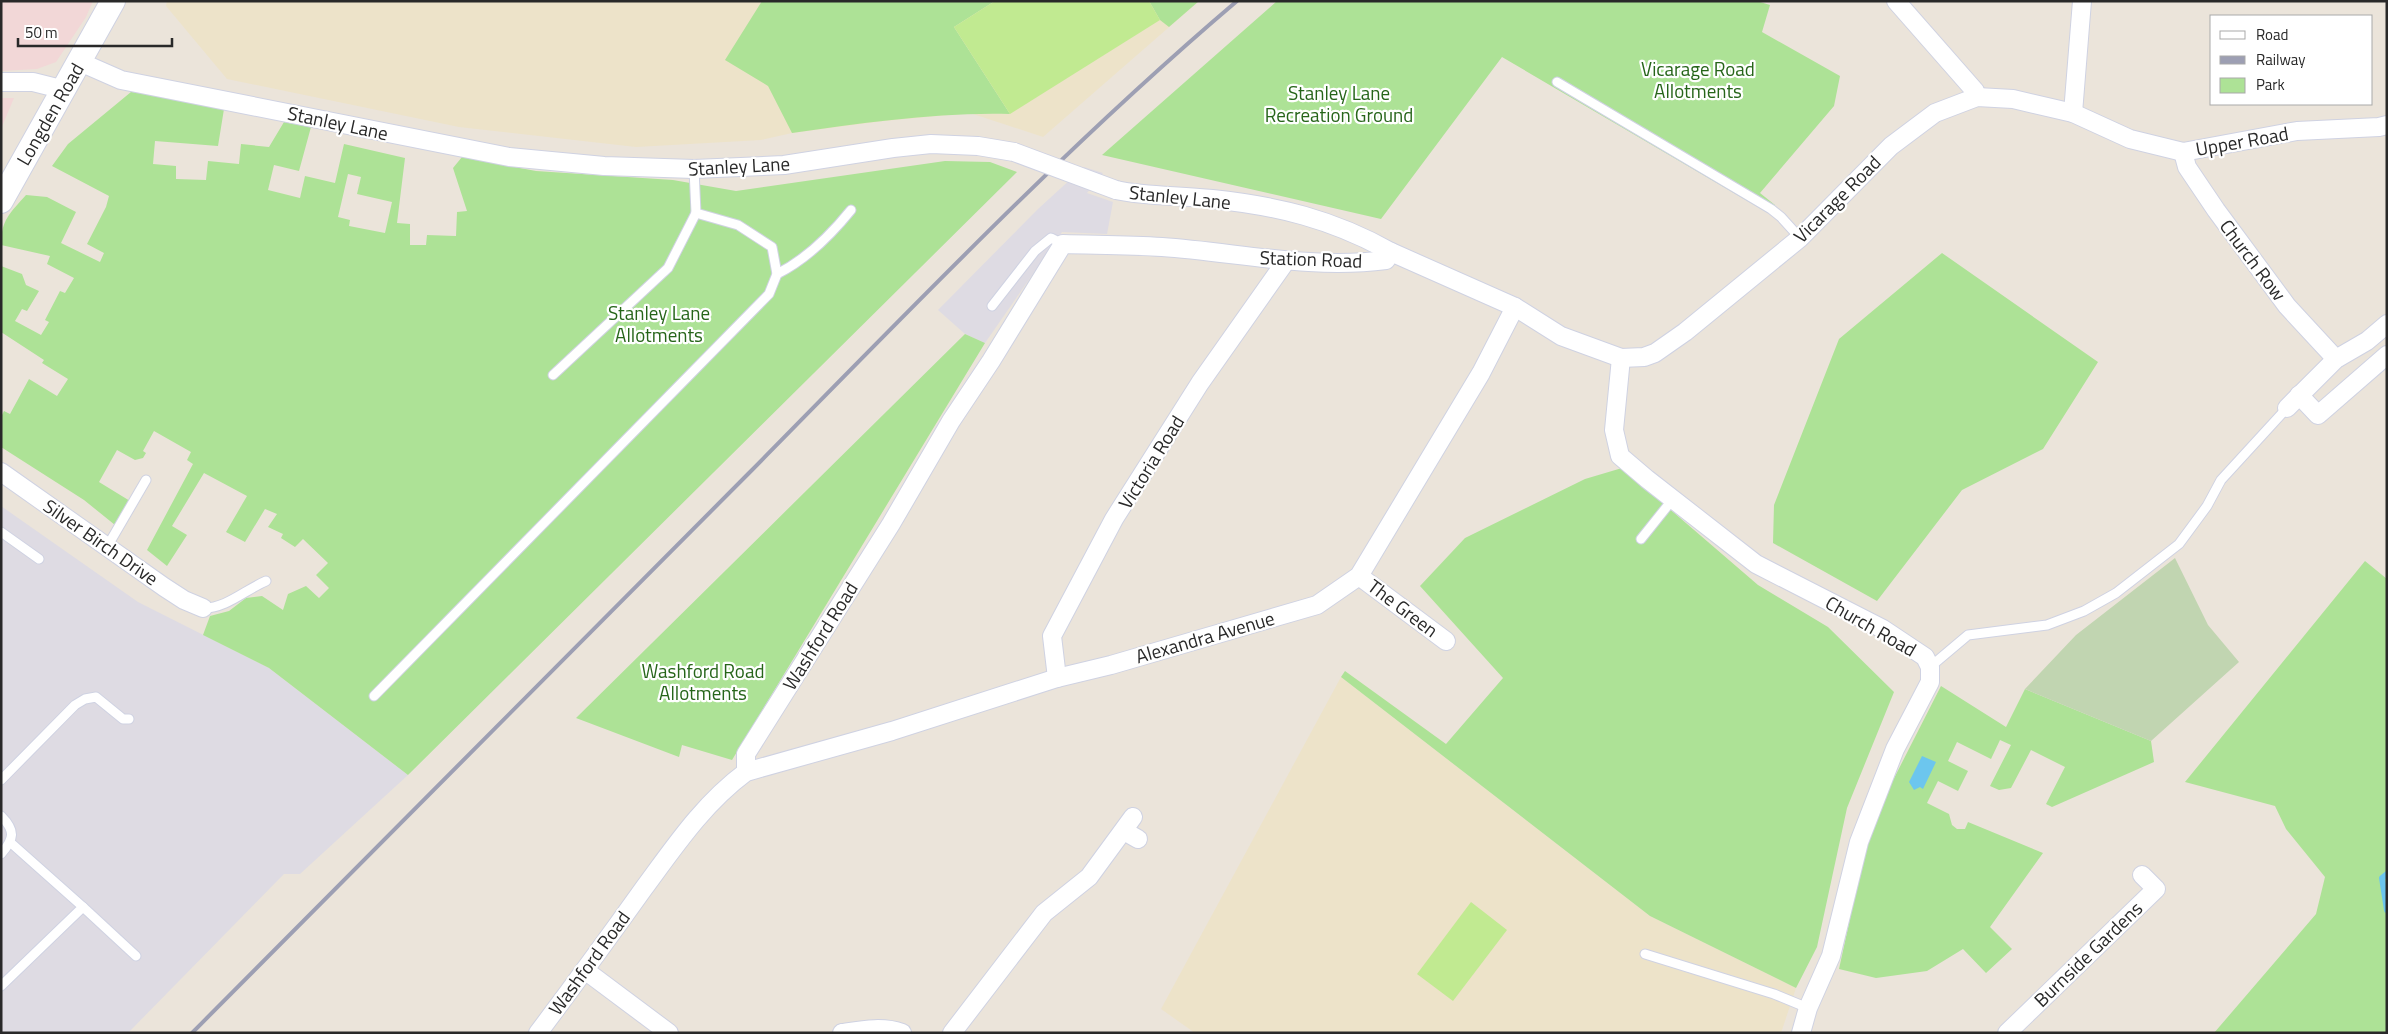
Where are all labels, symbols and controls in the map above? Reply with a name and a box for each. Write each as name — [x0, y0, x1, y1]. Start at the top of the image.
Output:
scale bar — [18, 15, 171, 47]
legend — [2210, 15, 2373, 105]
text: 50 m — [25, 21, 58, 44]
text: Road — [2256, 23, 2288, 46]
text: Railway — [2256, 48, 2306, 71]
park label: Vicarage Road Allotments — [1641, 54, 1755, 105]
street label: Longden Road — [8, 57, 91, 170]
text: Park — [2256, 73, 2285, 96]
park label: Stanley Lane Recreation Ground — [1265, 78, 1413, 129]
street label: Stanley Lane — [285, 98, 391, 147]
street label: Upper Road — [2193, 118, 2291, 163]
street label: Stanley Lane — [687, 148, 791, 183]
street label: Vicarage Road — [1786, 148, 1887, 249]
street label: Stanley Lane — [1128, 177, 1232, 216]
street label: Church Row — [2213, 213, 2294, 307]
street label: Station Road — [1259, 242, 1363, 275]
park label: Stanley Lane Allotments — [608, 298, 710, 349]
street label: Victoria Road — [1110, 409, 1191, 514]
street label: Silver Birch Drive — [38, 491, 165, 592]
street label: The Green — [1362, 572, 1445, 644]
street label: Washford Road — [775, 576, 864, 696]
street label: Church Road — [1820, 588, 1922, 663]
street label: Alexandra Avenue — [1132, 603, 1278, 670]
park label: Washford Road Allotments — [642, 656, 764, 707]
street label: Burnside Gardens — [2027, 894, 2149, 1013]
street label: Washford Road — [541, 904, 636, 1021]

